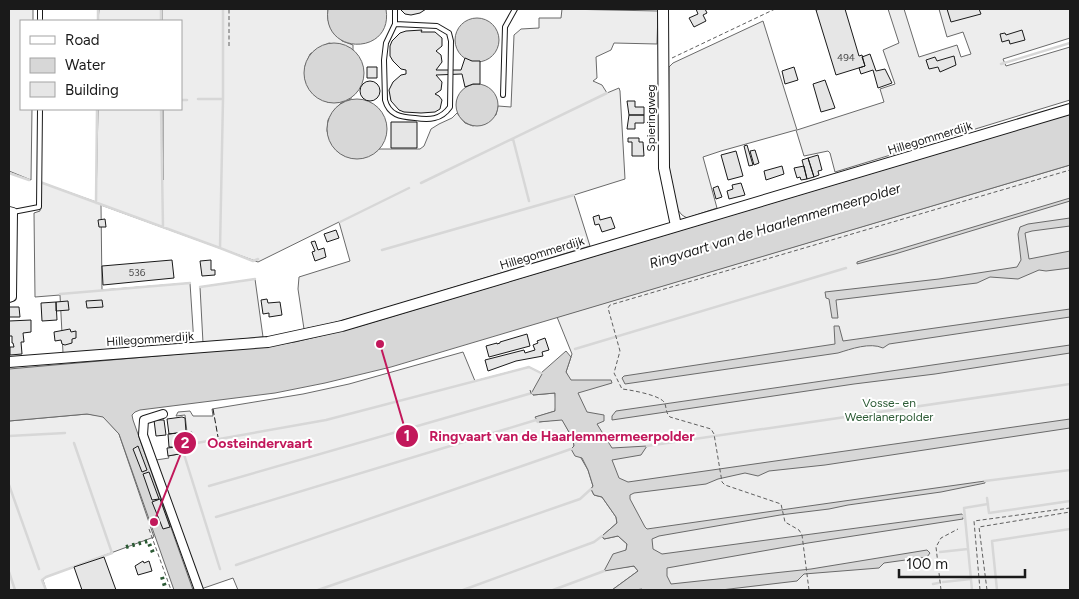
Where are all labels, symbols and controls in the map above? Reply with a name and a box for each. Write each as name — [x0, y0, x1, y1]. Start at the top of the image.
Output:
legend — [20, 20, 182, 110]
text: Road — [65, 31, 100, 49]
house number: 494 — [837, 51, 855, 64]
text: Water — [65, 56, 105, 74]
text: Building — [65, 81, 119, 99]
street label: Spieringweg — [644, 84, 658, 152]
street label: Hillegommerdijk — [886, 118, 974, 157]
water label: Ringvaart van de Haarlemmermeerpolder — [647, 179, 904, 272]
street label: Hillegommerdijk — [498, 233, 586, 272]
house number: 536 — [129, 266, 146, 279]
street label: Hillegommerdijk — [106, 329, 194, 349]
park label: Vosse- en Weerlanerpolder — [845, 396, 933, 424]
callout: Ringvaart van de Haarlemmermeerpolder — [394, 422, 705, 451]
text: 1 — [404, 427, 410, 445]
callout: Oosteindervaart — [172, 428, 323, 457]
text: Ringvaart van de Haarlemmermeerpolder — [429, 428, 695, 445]
text: 2 — [181, 434, 190, 452]
text: Oosteindervaart — [207, 435, 313, 452]
scale bar — [899, 546, 1025, 578]
text: 100 m — [906, 555, 948, 573]

